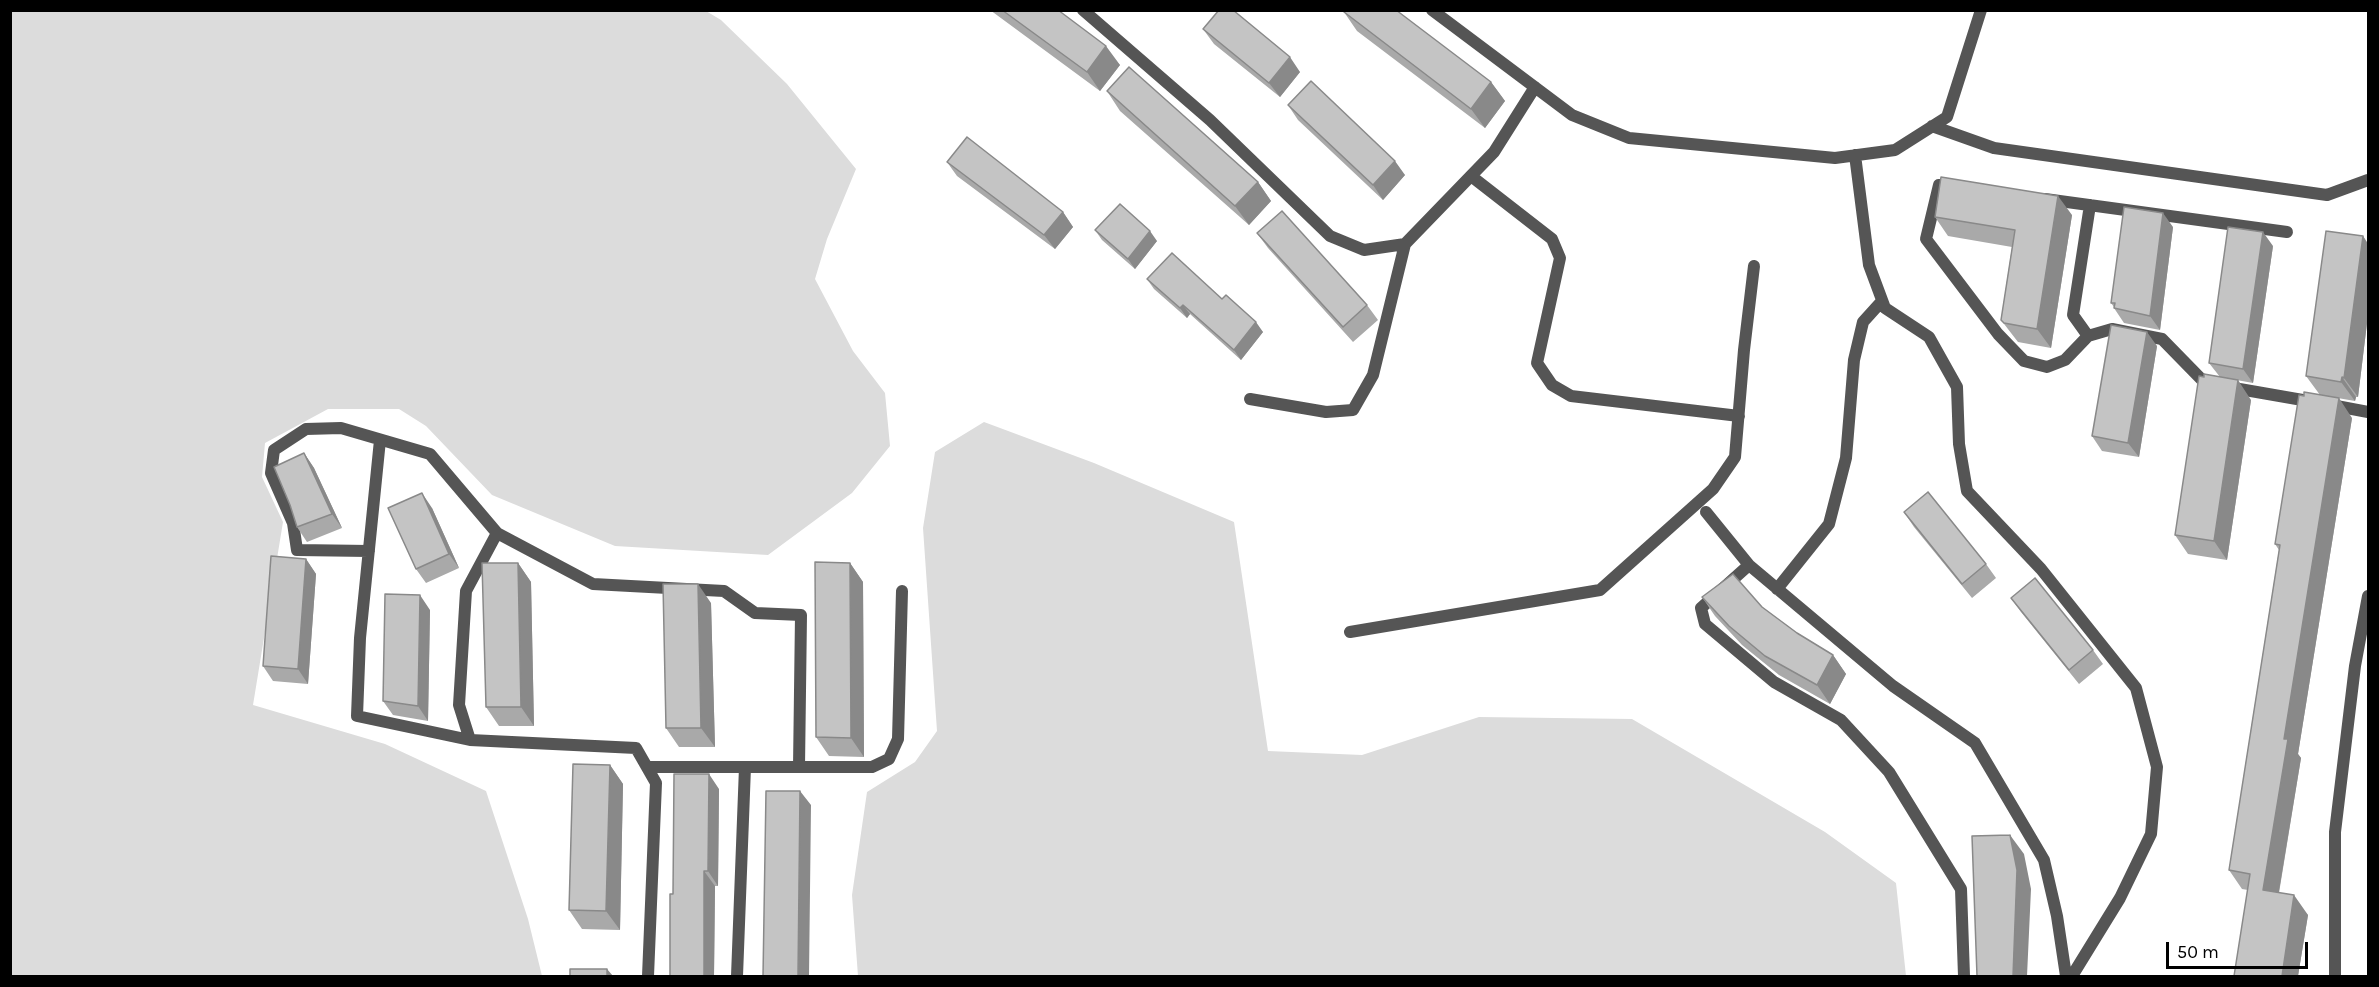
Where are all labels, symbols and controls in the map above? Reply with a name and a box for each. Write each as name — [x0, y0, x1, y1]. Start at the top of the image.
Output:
scale bar — [2169, 930, 2312, 968]
text: 50 m — [2177, 941, 2219, 963]

